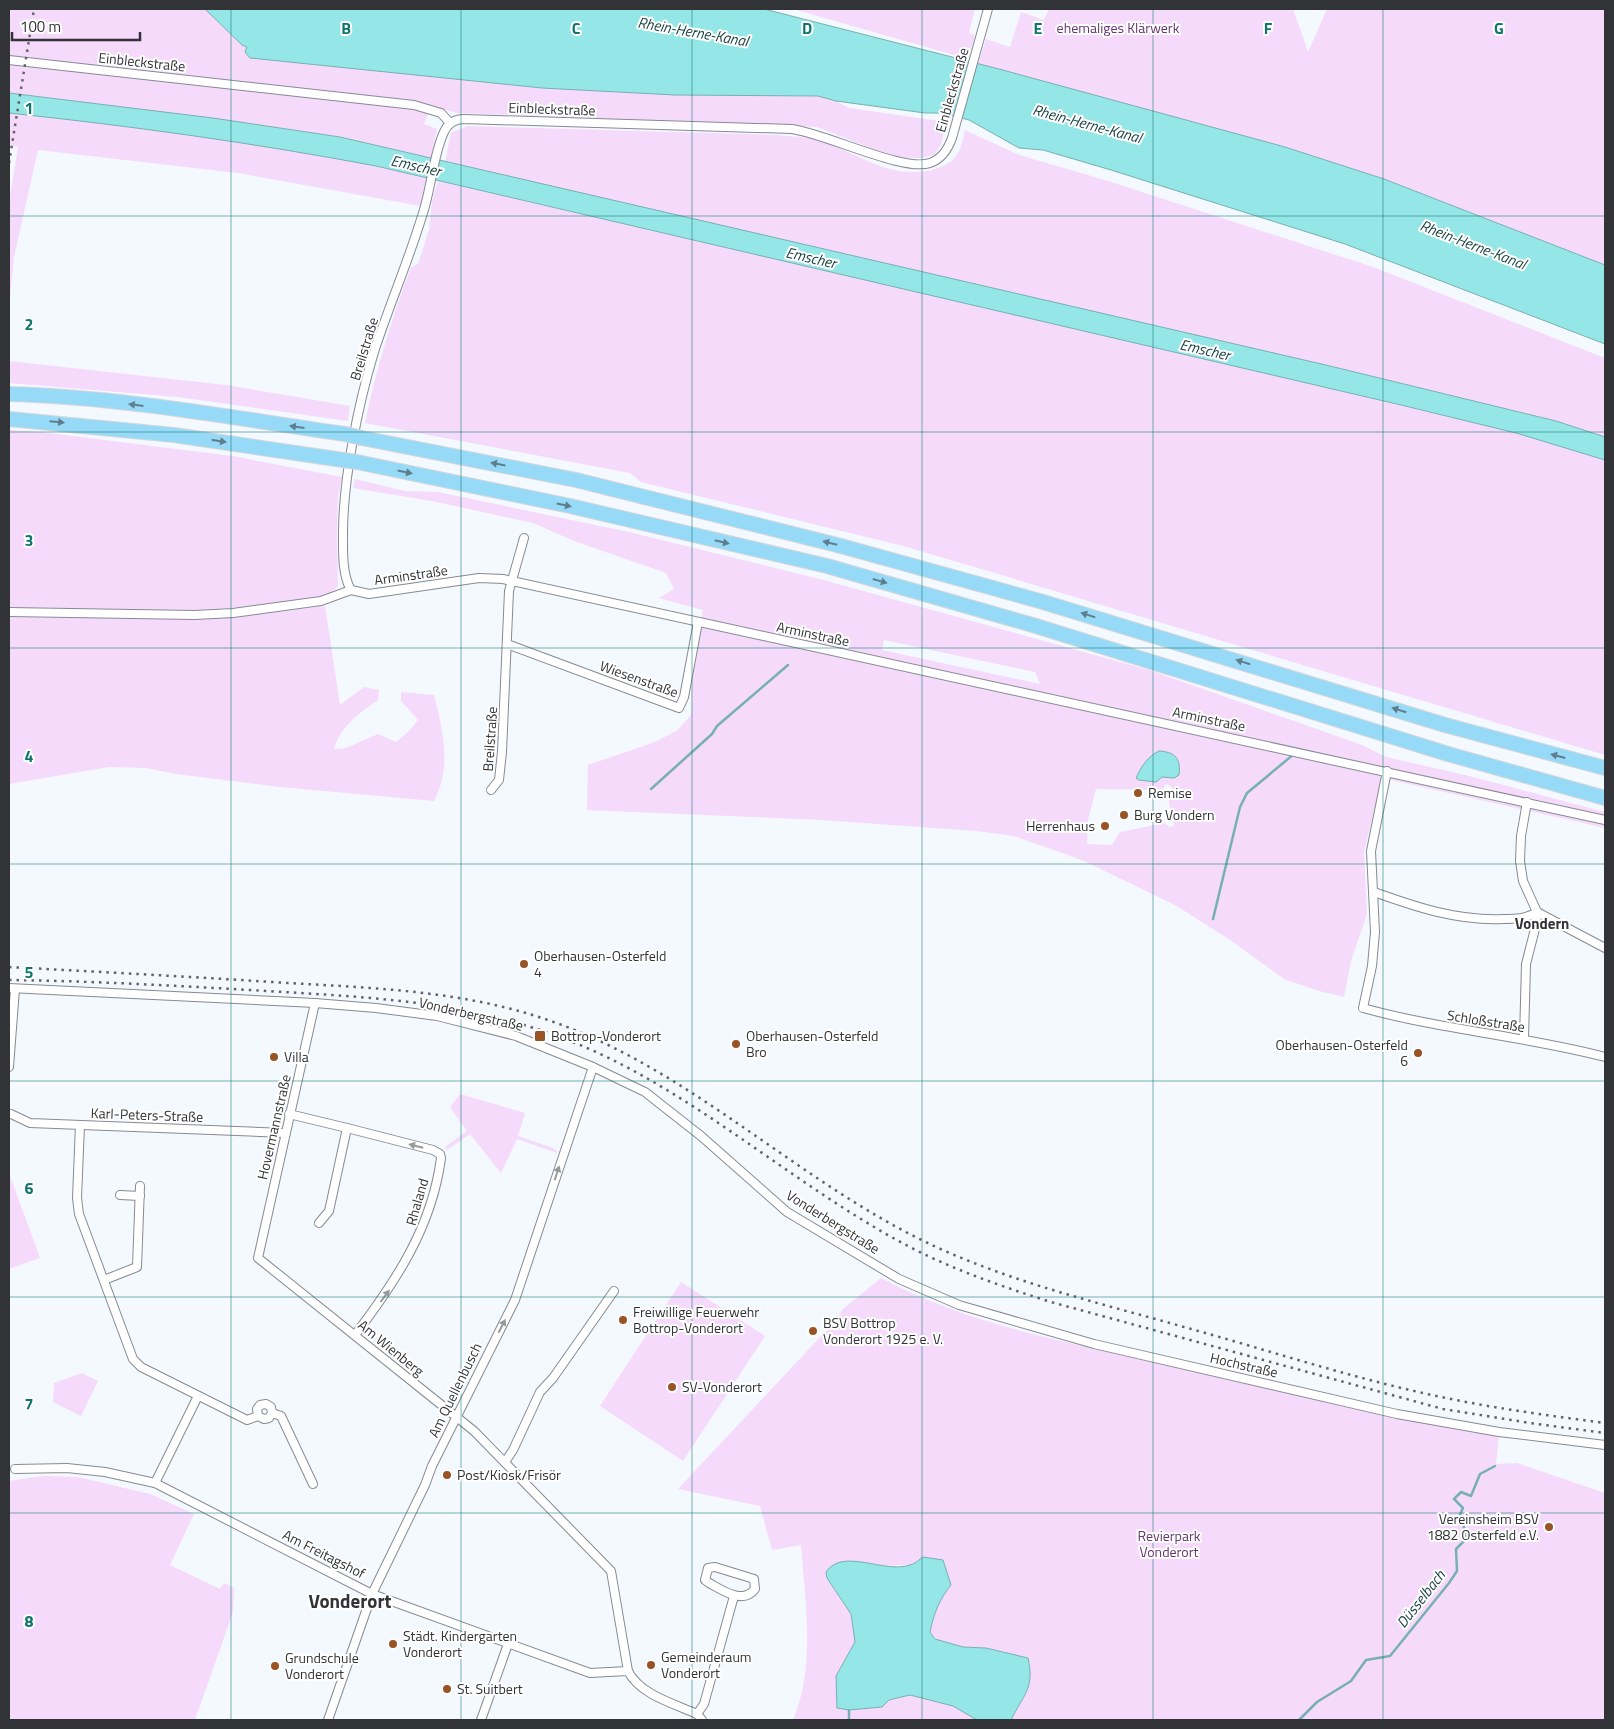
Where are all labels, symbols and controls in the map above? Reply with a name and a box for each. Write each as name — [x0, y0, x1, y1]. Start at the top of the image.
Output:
scale bar — [12, 10, 140, 42]
water label: Rhein-Herne-Kanal — [636, 10, 752, 53]
text: 100 m — [20, 15, 61, 38]
text: B — [341, 16, 351, 40]
text: C — [572, 16, 581, 40]
text: D — [802, 16, 812, 40]
text: E — [1034, 16, 1043, 40]
text: F — [1264, 16, 1273, 40]
text: G — [1494, 16, 1504, 40]
park label: ehemaliges Klärwerk — [1057, 17, 1180, 38]
street label: Einbleckstraße — [929, 45, 974, 135]
street label: Einbleckstraße — [98, 47, 187, 77]
text: 1 — [25, 96, 33, 120]
street label: Einbleckstraße — [508, 96, 596, 121]
water label: Rhein-Herne-Kanal — [1030, 98, 1146, 150]
water label: Emscher — [389, 149, 446, 183]
water label: Rhein-Herne-Kanal — [1417, 214, 1531, 276]
water label: Emscher — [784, 241, 841, 275]
text: 2 — [25, 312, 33, 336]
street label: Breilstraße — [344, 315, 383, 383]
water label: Emscher — [1178, 333, 1235, 367]
one-way arrow — [127, 401, 143, 409]
one-way arrow — [50, 418, 66, 426]
one-way arrow — [288, 423, 304, 431]
one-way arrow — [211, 438, 227, 446]
one-way arrow — [490, 460, 506, 468]
one-way arrow — [397, 468, 412, 476]
one-way arrow — [556, 501, 571, 509]
text: 3 — [25, 528, 33, 552]
one-way arrow — [715, 538, 730, 546]
one-way arrow — [823, 539, 838, 547]
street label: Arminstraße — [373, 559, 449, 590]
one-way arrow — [872, 577, 887, 585]
one-way arrow — [1080, 611, 1095, 619]
street label: Arminstraße — [775, 616, 851, 651]
street label: Wiesenstraße — [597, 655, 681, 702]
one-way arrow — [1236, 657, 1251, 665]
street label: Arminstraße — [1171, 701, 1247, 736]
street label: Breilstraße — [477, 706, 502, 772]
one-way arrow — [1391, 706, 1406, 713]
text: 4 — [25, 744, 34, 768]
one-way arrow — [1551, 751, 1566, 759]
place label: Remise — [1148, 782, 1192, 803]
marker: Remise — [1132, 787, 1144, 799]
place label: Burg Vondern — [1134, 804, 1215, 825]
marker: Burg Vondern — [1118, 809, 1130, 821]
place label: Herrenhaus — [1026, 815, 1095, 836]
marker: Herrenhaus — [1099, 820, 1111, 832]
district label: Vondern — [1515, 912, 1569, 935]
place label: Oberhausen-Osterfeld 4 — [534, 945, 667, 982]
marker: Oberhausen-Osterfeld 4 — [518, 958, 530, 970]
text: 5 — [25, 960, 34, 984]
street label: Vonderbergstraße — [417, 991, 525, 1036]
street label: Schloßstraße — [1446, 1004, 1526, 1037]
place label: Bottrop-Vonderort — [551, 1025, 661, 1046]
place label: Oberhausen-Osterfeld Bro — [746, 1025, 879, 1062]
marker: Bottrop-Vonderort — [533, 1029, 547, 1043]
place label: Oberhausen-Osterfeld 6 — [1275, 1034, 1408, 1071]
marker: Oberhausen-Osterfeld Bro — [730, 1038, 742, 1050]
place label: Villa — [284, 1046, 309, 1067]
marker: Oberhausen-Osterfeld 6 — [1412, 1047, 1424, 1059]
marker: Villa — [268, 1051, 280, 1063]
street label: Hovermannstraße — [251, 1072, 296, 1182]
street label: Karl-Peters-Straße — [90, 1102, 204, 1127]
one-way arrow — [409, 1142, 424, 1150]
one-way arrow — [554, 1166, 562, 1181]
text: 6 — [25, 1176, 34, 1200]
street label: Rhaland — [400, 1176, 433, 1228]
street label: Vonderbergstraße — [782, 1184, 884, 1259]
one-way arrow — [379, 1290, 390, 1303]
place label: Freiwillige Feuerwehr Bottrop-Vonderort — [633, 1301, 759, 1338]
place label: BSV Bottrop Vonderort 1925 e. V. — [823, 1312, 943, 1349]
street label: Am Wienberg — [354, 1314, 429, 1381]
marker: Freiwillige Feuerwehr Bottrop-Vonderort — [617, 1314, 629, 1326]
one-way arrow — [498, 1318, 506, 1333]
marker: BSV Bottrop Vonderort 1925 e. V. — [807, 1325, 819, 1337]
street label: Am Quellenbusch — [423, 1339, 487, 1441]
street label: Hochstraße — [1208, 1347, 1280, 1382]
place label: SV-Vonderort — [682, 1376, 762, 1397]
marker: SV-Vonderort — [666, 1381, 678, 1393]
text: 7 — [25, 1392, 33, 1416]
place label: Post/Kiosk/Frisör — [457, 1464, 561, 1485]
marker: Post/Kiosk/Frisör — [441, 1469, 453, 1481]
place label: Vereinsheim BSV 1882 Osterfeld e.V. — [1427, 1508, 1539, 1545]
marker: Vereinsheim BSV 1882 Osterfeld e.V. — [1543, 1521, 1555, 1533]
street label: Am Freitagshof — [279, 1524, 370, 1584]
park label: Revierpark Vonderort — [1137, 1525, 1201, 1562]
water label: Düsselbach — [1391, 1564, 1451, 1633]
district label: Vonderort — [309, 1586, 391, 1615]
text: 8 — [25, 1609, 34, 1633]
place label: Städt. Kindergarten Vonderort — [403, 1625, 517, 1662]
marker: Städt. Kindergarten Vonderort — [387, 1638, 399, 1650]
place label: Gemeinderaum Vonderort — [661, 1646, 752, 1683]
place label: Grundschule Vonderort — [285, 1647, 359, 1684]
marker: Gemeinderaum Vonderort — [645, 1659, 657, 1671]
marker: Grundschule Vonderort — [269, 1660, 281, 1672]
place label: St. Suitbert — [457, 1678, 523, 1699]
marker: St. Suitbert — [441, 1683, 453, 1695]

